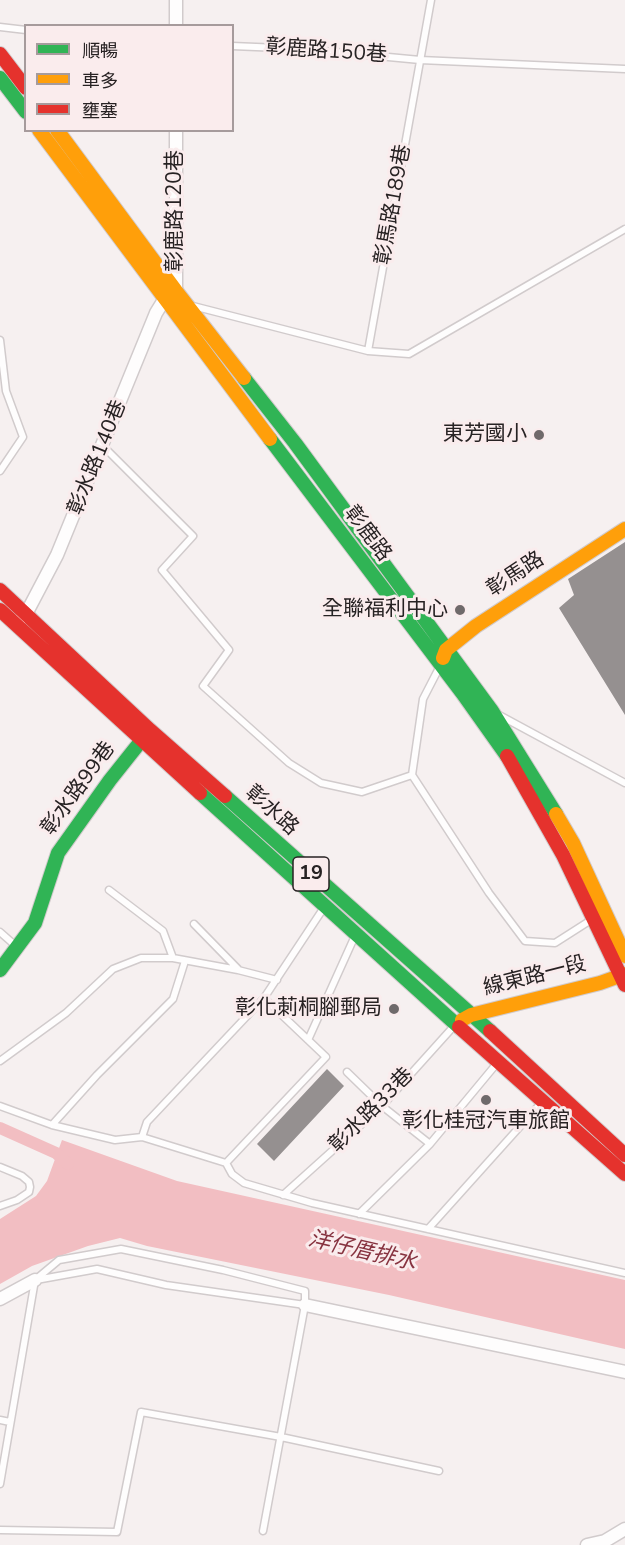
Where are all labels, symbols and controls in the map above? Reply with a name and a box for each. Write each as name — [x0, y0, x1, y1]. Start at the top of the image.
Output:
legend — [24, 24, 234, 132]
street label: 彰鹿路150巷 — [264, 35, 388, 69]
text: 順暢 — [82, 39, 118, 63]
text: 車多 — [82, 69, 118, 93]
text: 壅塞 — [82, 99, 118, 123]
street label: 彰馬路189巷 — [371, 143, 417, 267]
street label: 彰鹿路120巷 — [163, 150, 189, 272]
street label: 彰水路140巷 — [64, 397, 132, 519]
place label: 東芳國小 — [443, 422, 527, 448]
marker: 東芳國小 — [532, 428, 546, 442]
street label: 彰鹿路 — [338, 501, 396, 567]
street label: 彰馬路 — [483, 547, 549, 603]
place label: 全聯福利中心 — [322, 597, 448, 623]
marker: 全聯福利中心 — [453, 603, 467, 617]
street label: 彰水路99巷 — [37, 737, 121, 841]
street label: 彰水路 — [239, 781, 303, 841]
road number: 19 — [293, 857, 329, 891]
street label: 線東路一段 — [481, 952, 589, 1002]
place label: 彰化莿桐腳郵局 — [235, 996, 382, 1022]
marker: 彰化莿桐腳郵局 — [387, 1002, 401, 1016]
street label: 彰水路33巷 — [324, 1063, 420, 1159]
marker: 彰化桂冠汽車旅館 — [479, 1093, 493, 1107]
place label: 彰化桂冠汽車旅館 — [402, 1109, 570, 1135]
water label: 洋仔厝排水 — [305, 1227, 419, 1277]

